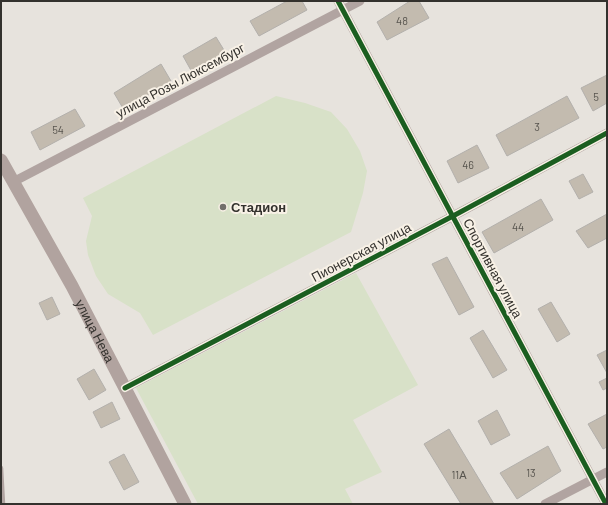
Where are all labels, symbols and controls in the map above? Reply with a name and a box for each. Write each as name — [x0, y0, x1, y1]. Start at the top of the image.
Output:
house number: 48 — [396, 14, 408, 27]
street label: улица Розы Люксембург — [113, 39, 247, 121]
house number: 5 — [593, 90, 599, 103]
house number: 3 — [534, 120, 540, 133]
house number: 54 — [52, 123, 64, 136]
house number: 46 — [462, 158, 474, 171]
place label: Стадион — [231, 199, 286, 215]
marker: Стадион — [218, 202, 228, 212]
street label: Спортивная улица — [460, 215, 526, 321]
street label: Пионерская улица — [308, 219, 414, 285]
house number: 44 — [512, 220, 524, 233]
street label: улица Нева — [72, 296, 119, 366]
house number: 13 — [526, 466, 536, 479]
house number: 11А — [451, 468, 467, 481]

